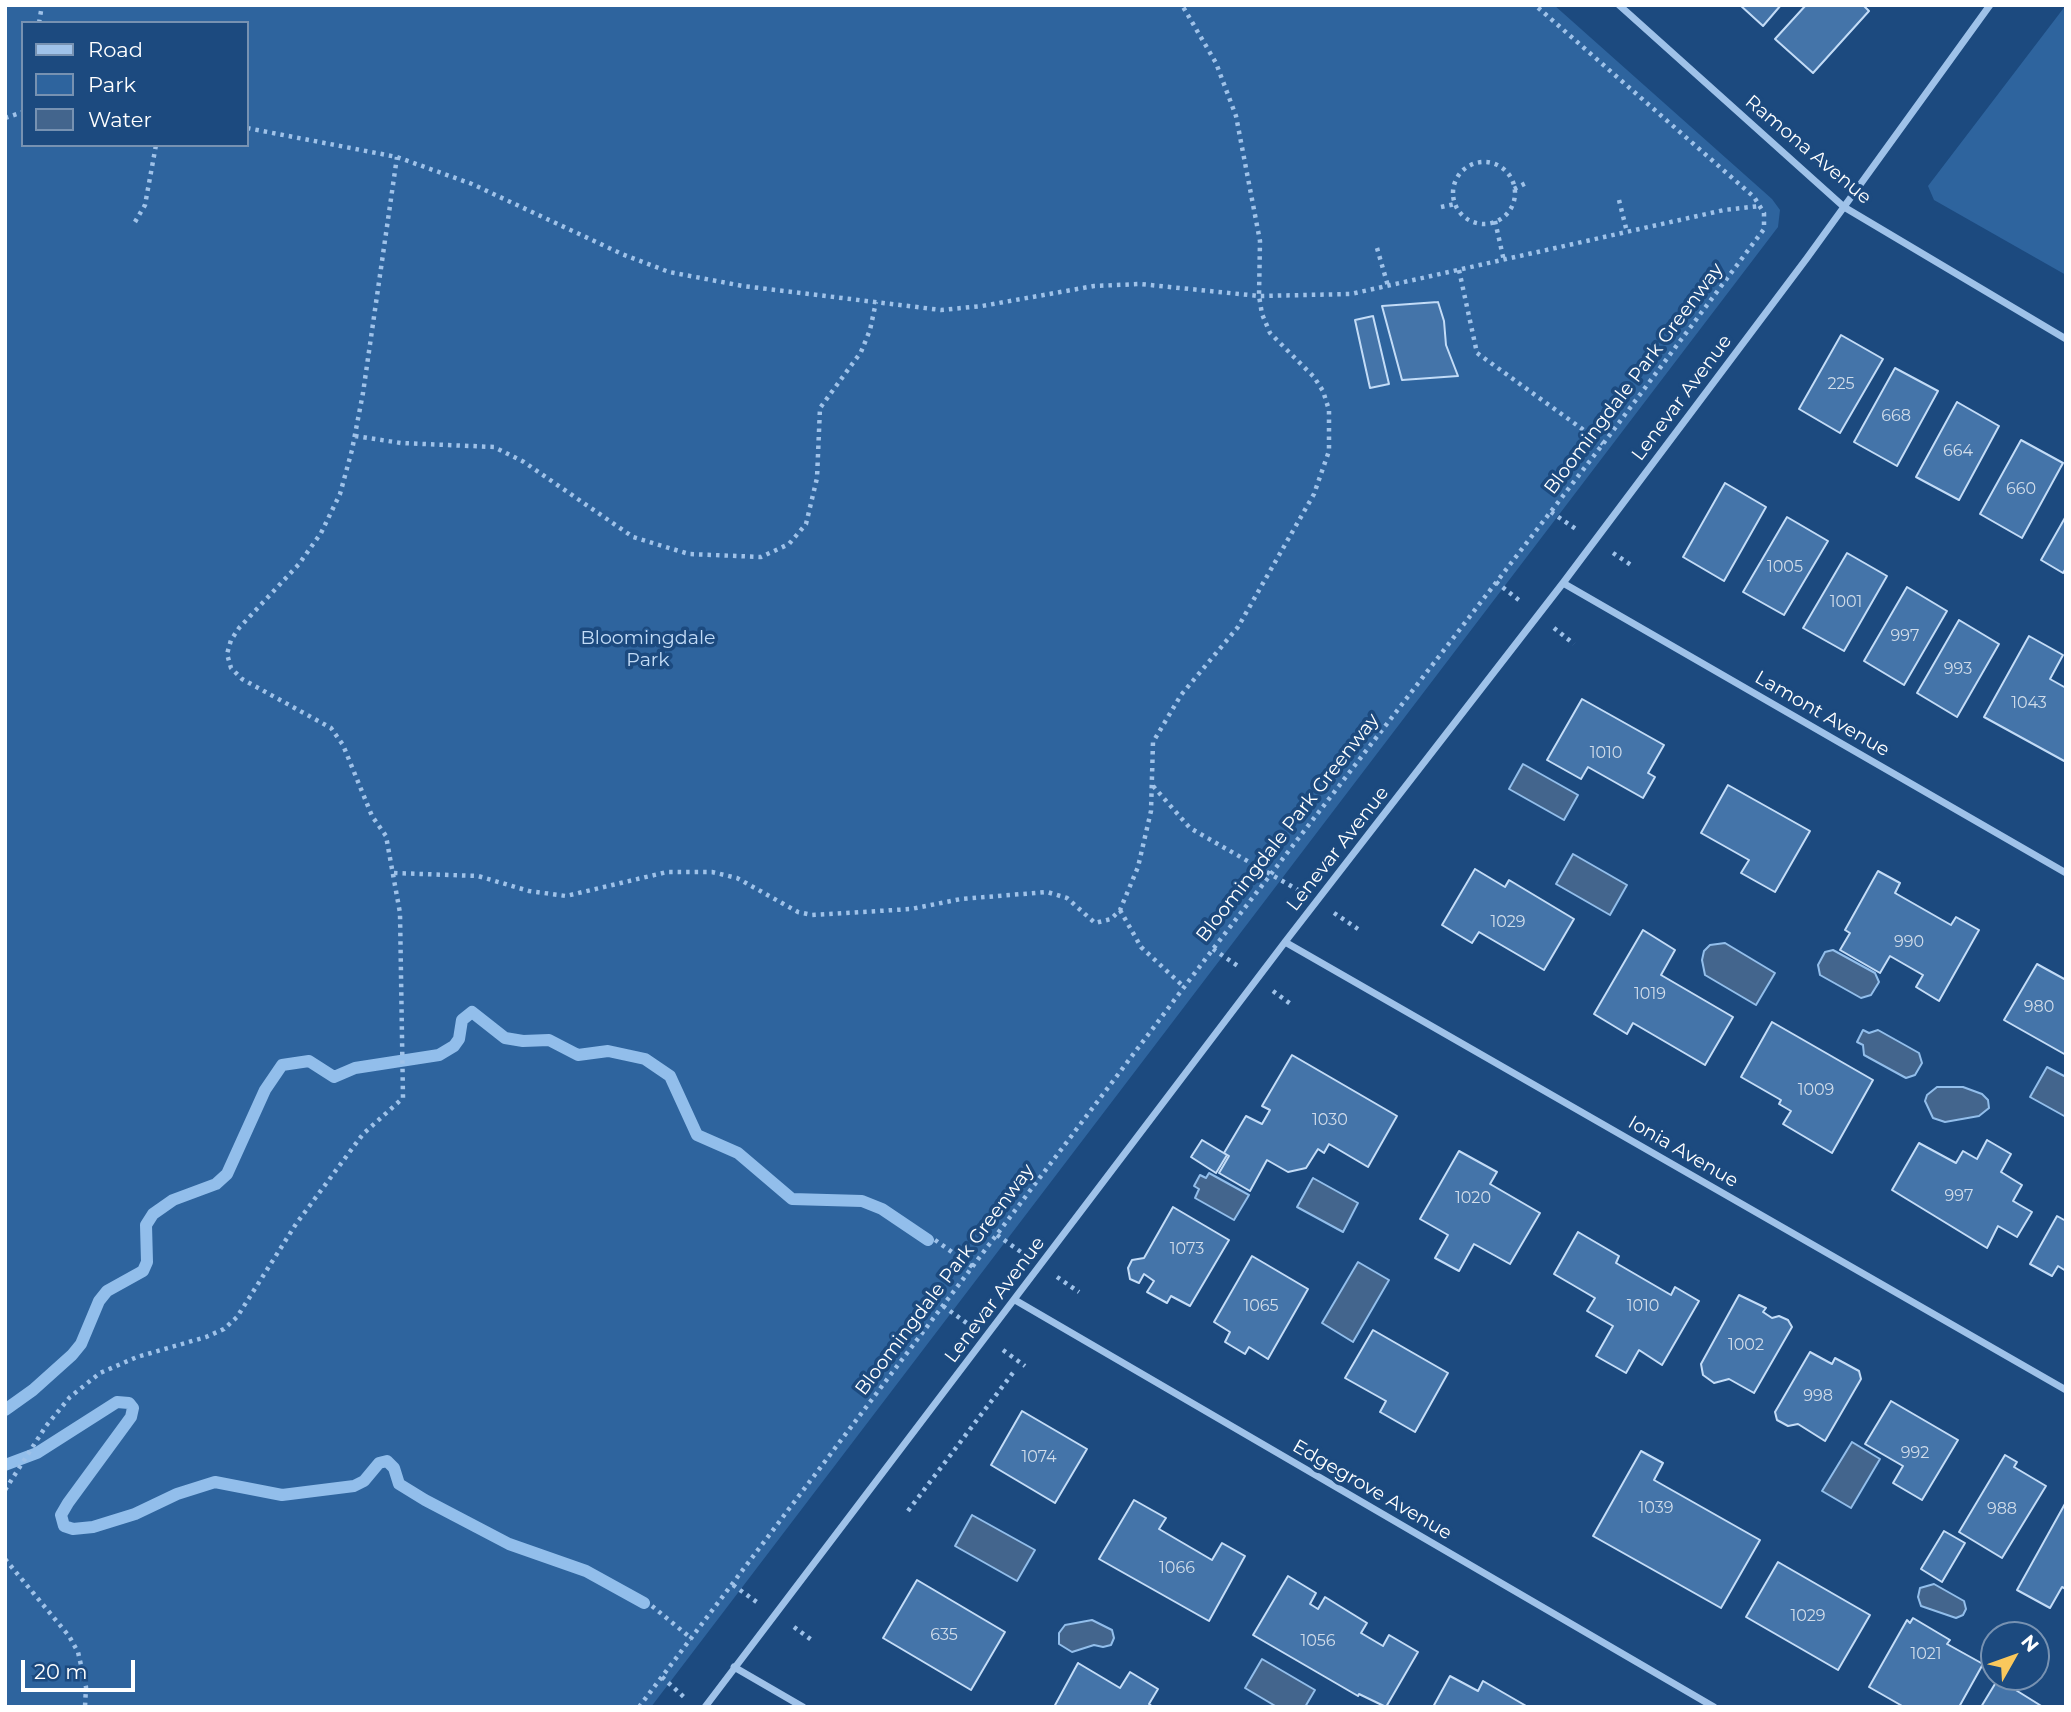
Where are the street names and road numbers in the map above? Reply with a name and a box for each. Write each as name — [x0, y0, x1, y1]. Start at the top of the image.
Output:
street label: Ramona Avenue — [1740, 91, 1876, 209]
street label: Bloomingdale Park Greenway — [1540, 259, 1728, 499]
street label: Lenevar Avenue — [1627, 330, 1737, 466]
street label: Lamont Avenue — [1751, 666, 1893, 762]
street label: Bloomingdale Park Greenway — [1192, 709, 1384, 947]
street label: Lenevar Avenue — [1282, 782, 1394, 916]
street label: Ionia Avenue — [1624, 1111, 1742, 1193]
street label: Bloomingdale Park Greenway — [851, 1160, 1039, 1400]
street label: Lenevar Avenue — [940, 1232, 1050, 1368]
street label: Edgegrove Avenue — [1288, 1435, 1456, 1545]

